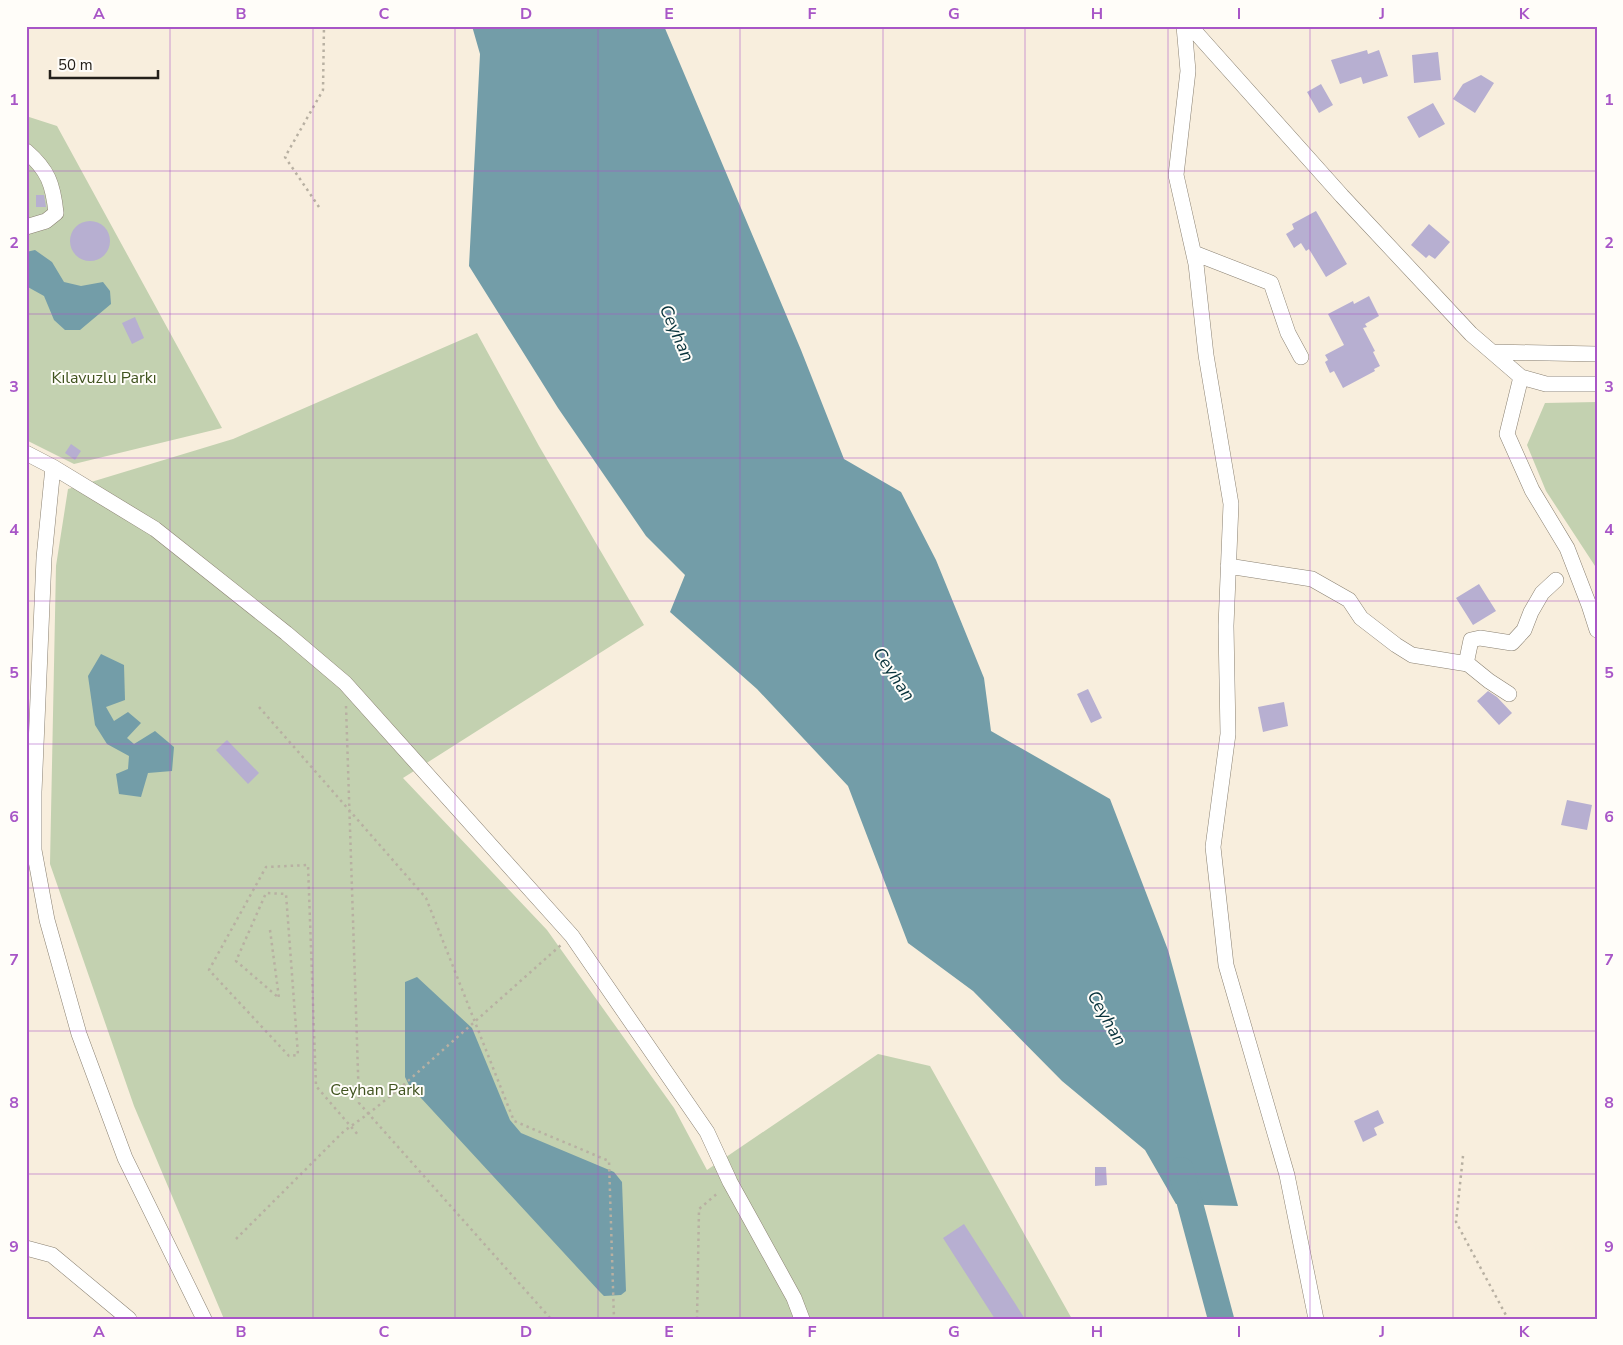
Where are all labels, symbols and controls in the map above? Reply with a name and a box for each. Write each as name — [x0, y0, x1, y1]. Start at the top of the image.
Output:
text: A — [93, 3, 105, 25]
text: B — [235, 3, 247, 25]
text: C — [379, 3, 390, 25]
text: D — [520, 3, 532, 25]
text: E — [664, 3, 674, 25]
text: F — [808, 3, 817, 25]
text: G — [948, 3, 960, 25]
text: H — [1091, 3, 1103, 25]
text: I — [1237, 3, 1241, 25]
text: J — [1378, 3, 1385, 25]
text: K — [1519, 3, 1531, 25]
scale bar — [50, 48, 158, 80]
text: 50 m — [58, 55, 93, 75]
text: 1 — [9, 89, 19, 111]
text: 1 — [1604, 89, 1614, 111]
text: 2 — [9, 232, 19, 254]
text: 2 — [1604, 232, 1614, 254]
water label: Ceyhan — [654, 301, 700, 365]
park label: Kılavuzlu Parkı — [52, 367, 156, 389]
text: 3 — [9, 376, 19, 398]
text: 3 — [1604, 376, 1614, 398]
text: 4 — [9, 519, 19, 541]
text: 4 — [1604, 519, 1614, 541]
water label: Ceyhan — [867, 642, 921, 706]
text: 5 — [9, 662, 19, 684]
text: 5 — [1604, 662, 1614, 684]
text: 6 — [9, 806, 19, 828]
text: 6 — [1604, 806, 1614, 828]
text: 7 — [9, 949, 19, 971]
text: 7 — [1604, 949, 1614, 971]
water label: Ceyhan — [1082, 986, 1132, 1050]
park label: Ceyhan Parkı — [330, 1079, 424, 1101]
text: 8 — [9, 1092, 19, 1114]
text: 8 — [1604, 1092, 1614, 1114]
text: 9 — [9, 1236, 19, 1258]
text: 9 — [1604, 1236, 1614, 1258]
text: A — [93, 1321, 105, 1343]
text: B — [235, 1321, 247, 1343]
text: C — [379, 1321, 390, 1343]
text: D — [520, 1321, 532, 1343]
text: E — [664, 1321, 674, 1343]
text: F — [808, 1321, 817, 1343]
text: G — [948, 1321, 960, 1343]
text: H — [1091, 1321, 1103, 1343]
text: I — [1237, 1321, 1241, 1343]
text: J — [1378, 1321, 1385, 1343]
text: K — [1519, 1321, 1531, 1343]

